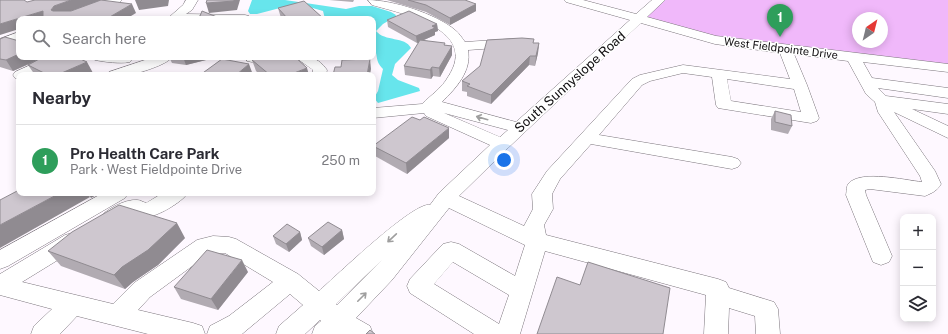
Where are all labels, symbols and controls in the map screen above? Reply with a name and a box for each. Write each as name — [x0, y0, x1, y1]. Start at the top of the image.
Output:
pin: 1 — [767, 4, 793, 37]
north arrow — [852, 12, 888, 48]
search box — [16, 16, 376, 60]
icon: search — [30, 27, 52, 49]
street label: South Sunnyslope Road — [512, 28, 628, 136]
text: Search here — [62, 30, 146, 47]
street label: West Fieldpointe Drive — [723, 35, 839, 61]
text: Nearby — [32, 88, 91, 108]
one-way arrow — [476, 114, 489, 121]
text: Pro Health Care Park — [70, 145, 219, 162]
your location — [494, 150, 514, 170]
text: 1 — [42, 153, 48, 168]
text: 250 m — [322, 153, 360, 168]
text: Park · West Fieldpointe Drive — [70, 162, 242, 177]
map controls — [900, 214, 936, 322]
button: + — [900, 214, 936, 250]
one-way arrow — [387, 233, 397, 242]
button: − — [900, 250, 936, 286]
button: layers — [900, 286, 936, 322]
one-way arrow — [357, 292, 366, 302]

